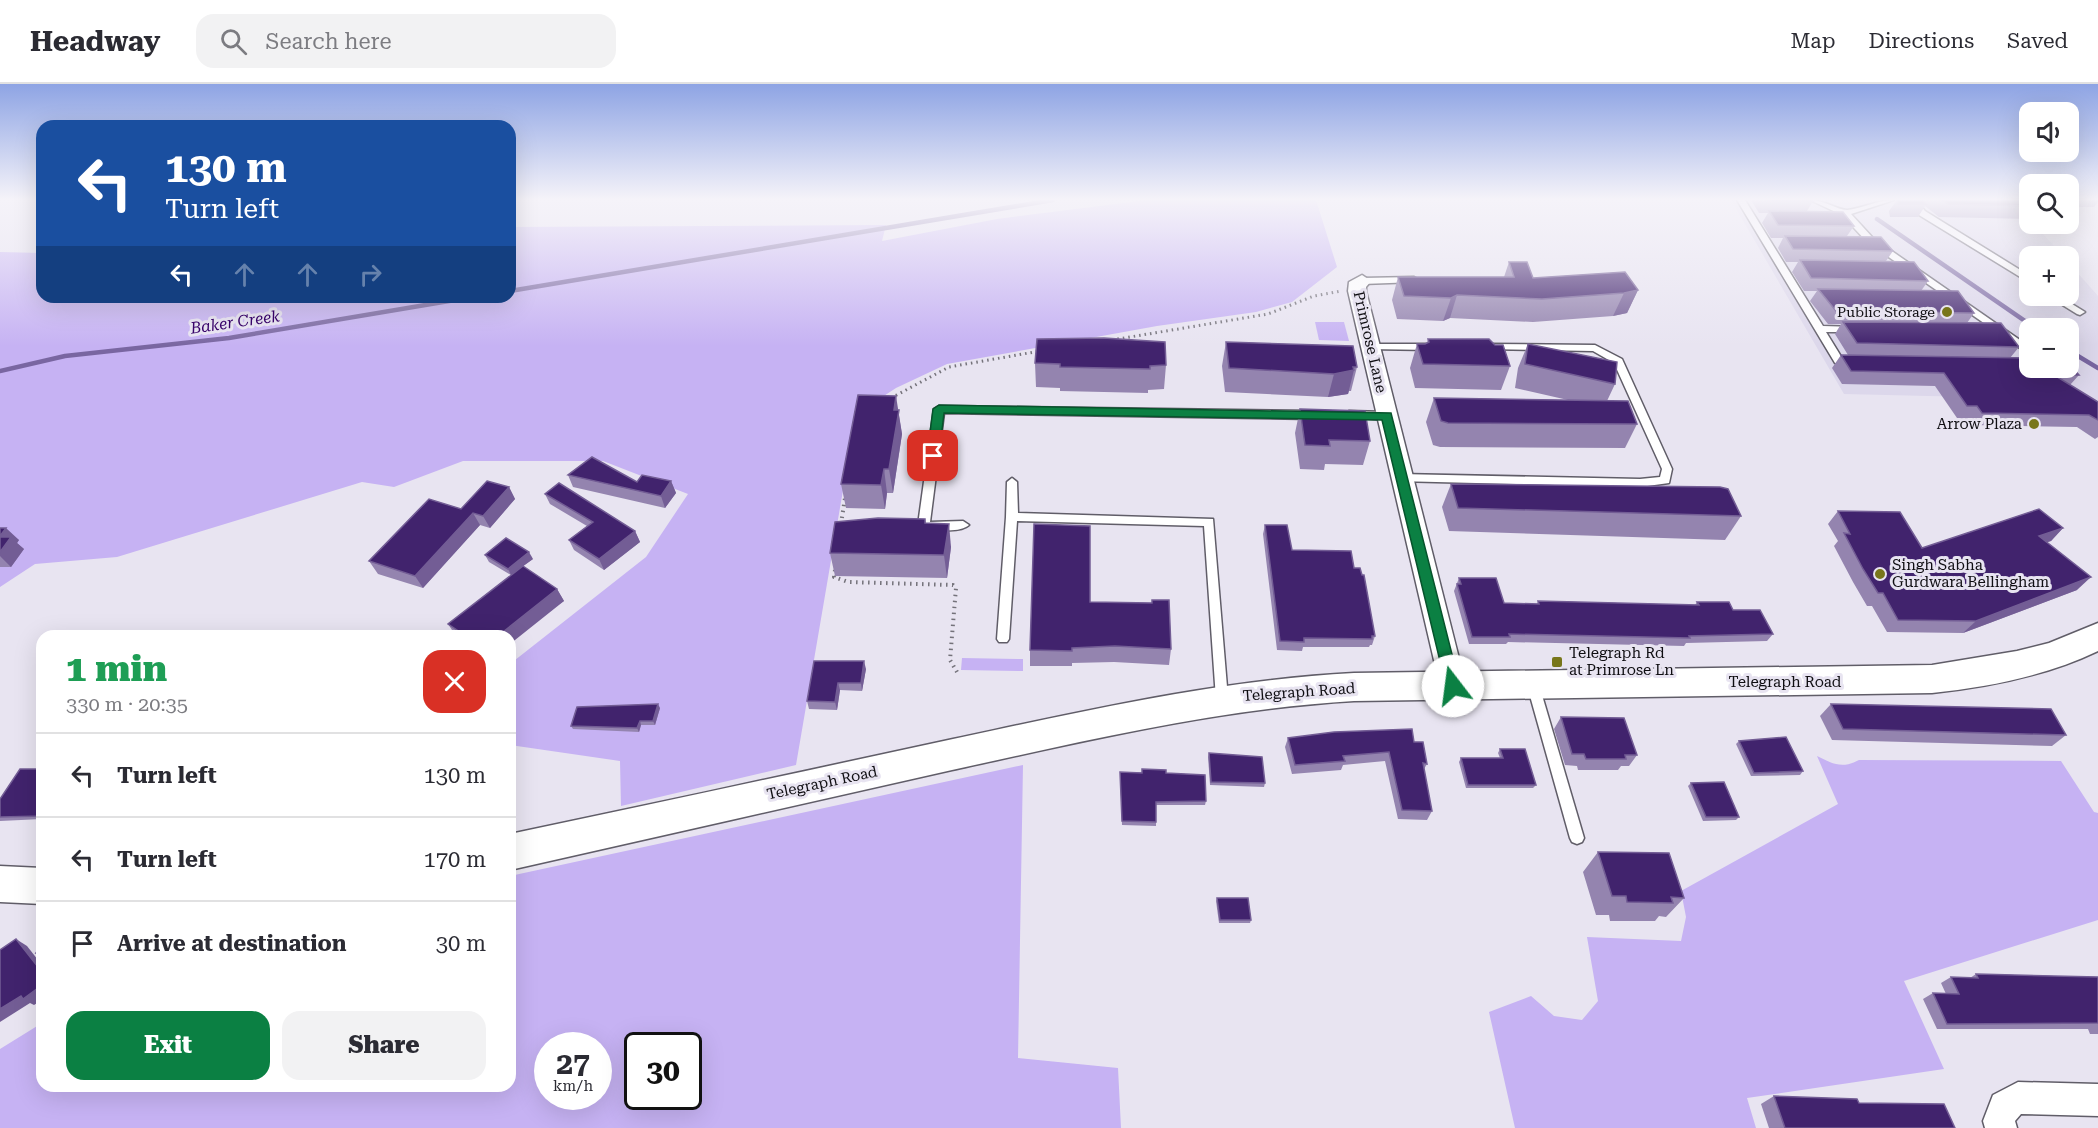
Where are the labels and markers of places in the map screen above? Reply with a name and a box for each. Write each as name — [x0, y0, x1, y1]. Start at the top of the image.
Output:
place label: Public Storage — [1837, 304, 1935, 320]
marker: Public Storage — [1940, 305, 1954, 319]
place label: Arrow Plaza — [1937, 415, 2022, 433]
marker: Arrow Plaza — [2027, 417, 2041, 431]
pin — [907, 430, 958, 481]
place label: Singh Sabha Gurdwara Bellingham — [1892, 556, 2050, 591]
marker: Singh Sabha Gurdwara Bellingham — [1873, 567, 1887, 581]
place label: Telegraph Rd at Primrose Ln — [1569, 644, 1674, 679]
marker: Telegraph Rd at Primrose Ln — [1550, 655, 1564, 669]

